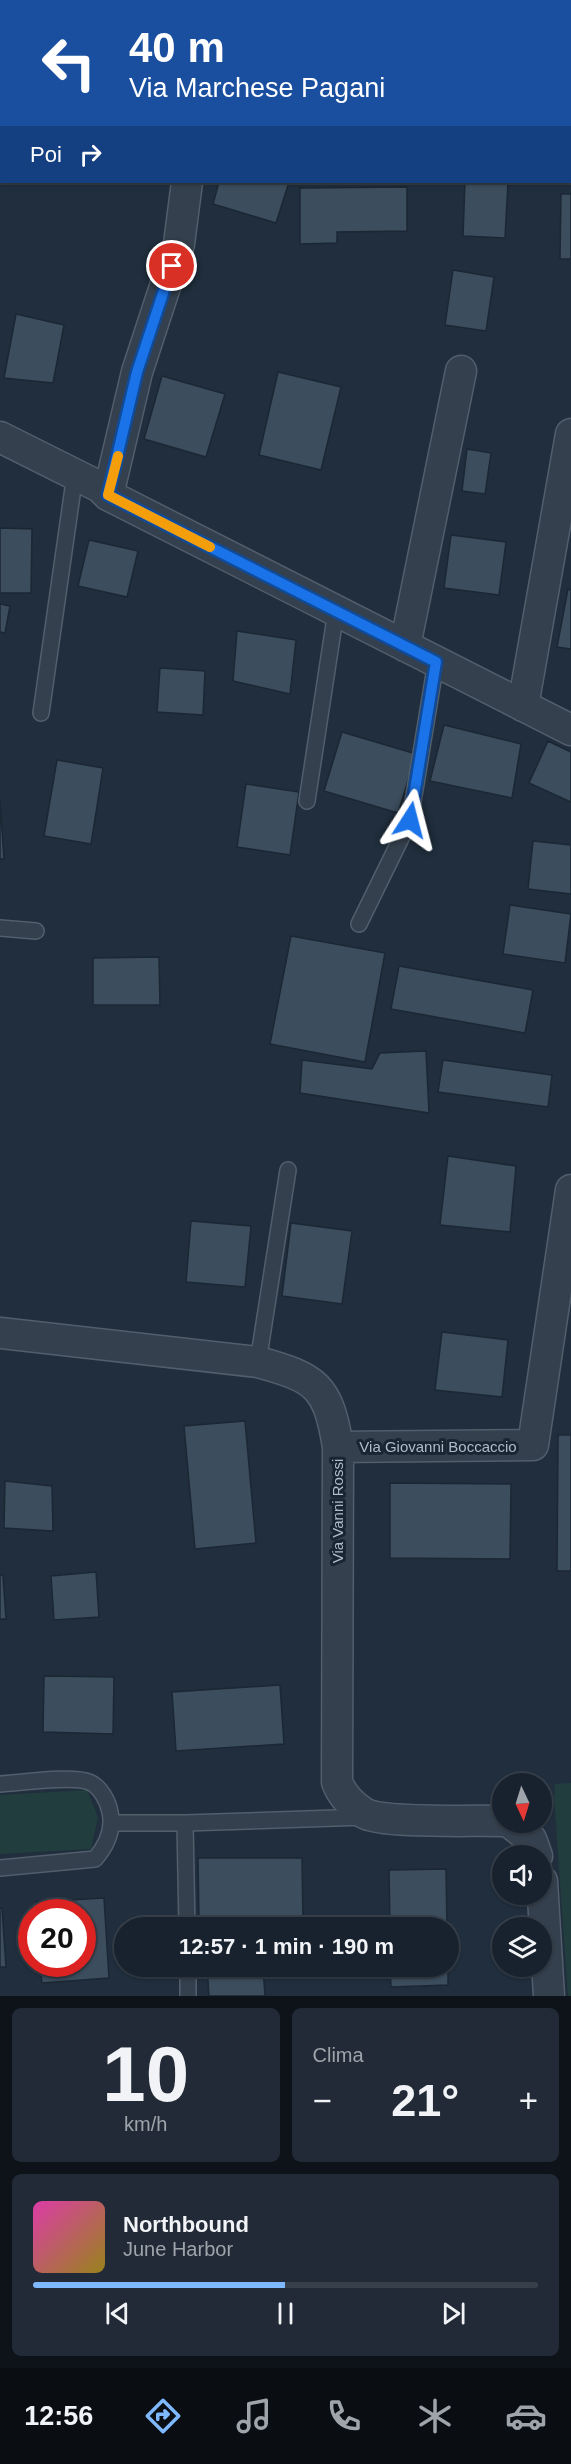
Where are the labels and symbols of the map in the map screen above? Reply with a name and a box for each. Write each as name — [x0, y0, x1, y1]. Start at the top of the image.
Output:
pin — [146, 240, 197, 291]
position arrow — [378, 788, 442, 852]
street label: Via Giovanni Boccaccio — [359, 1438, 517, 1455]
street label: Via Vanni Rossi — [329, 1459, 346, 1563]
north arrow — [492, 1773, 552, 1833]
speed limit sign: 20 — [18, 1899, 96, 1977]

